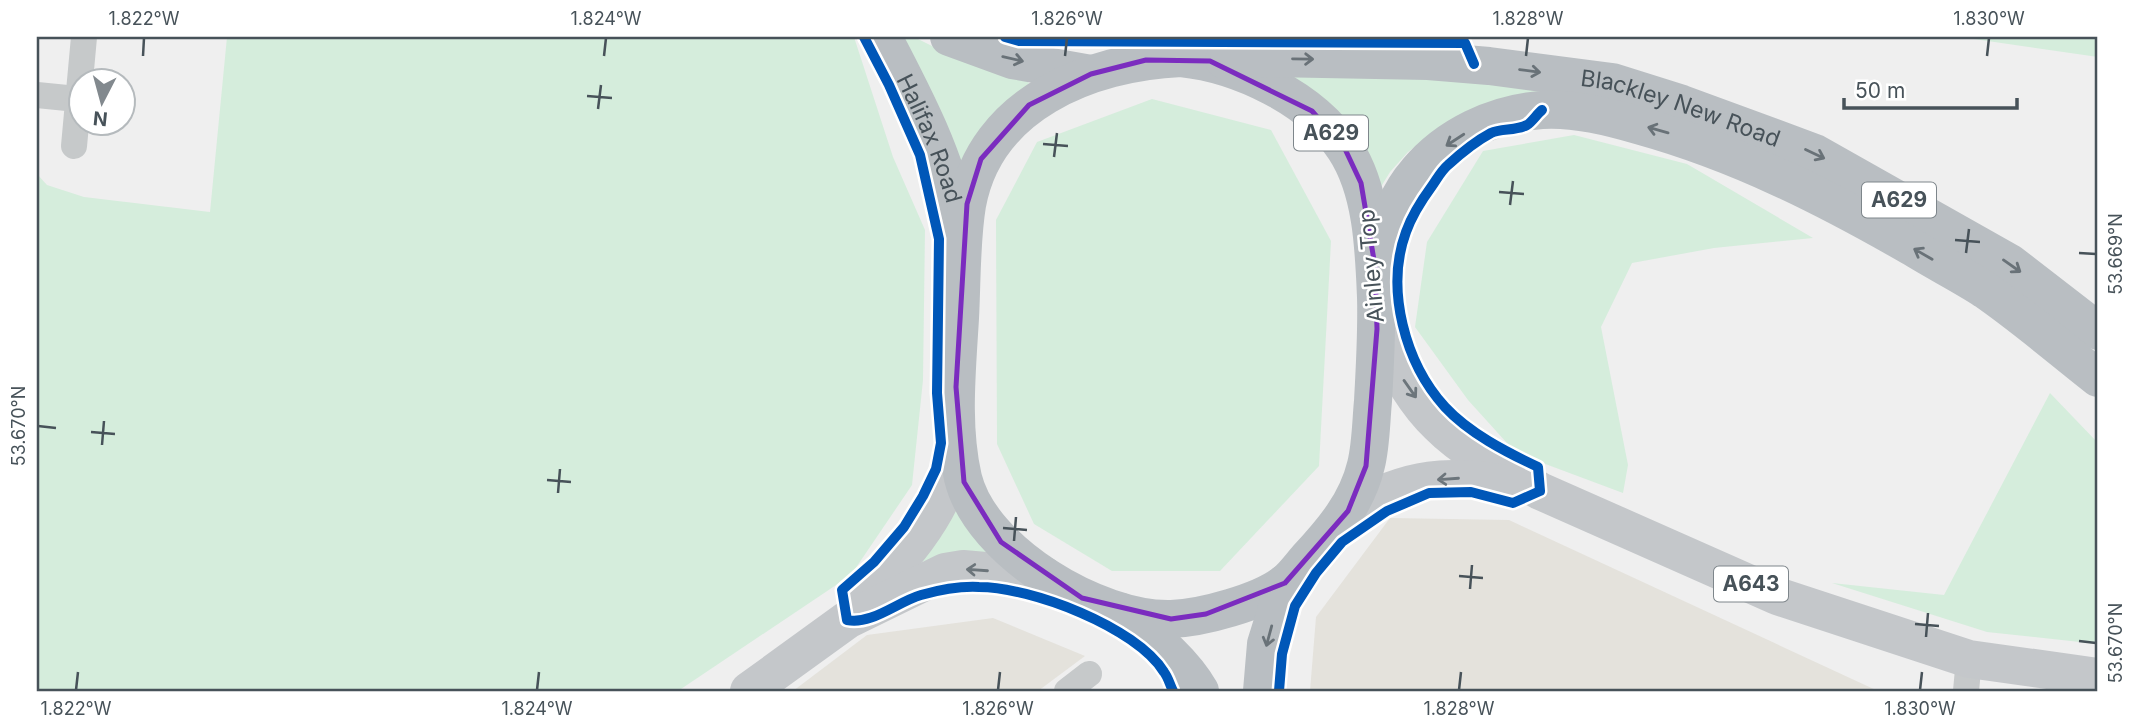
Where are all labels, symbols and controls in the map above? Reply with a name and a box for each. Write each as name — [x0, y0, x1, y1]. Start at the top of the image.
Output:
text: 1.822°W — [108, 8, 180, 29]
text: 1.824°W — [570, 8, 642, 29]
text: 1.826°W — [1031, 8, 1103, 29]
text: 1.828°W — [1492, 8, 1564, 29]
text: 1.830°W — [1953, 8, 2025, 29]
one-way arrow — [1291, 52, 1314, 65]
one-way arrow — [1001, 53, 1024, 67]
street label: Blackley New Road — [1579, 64, 1784, 153]
one-way arrow — [1518, 65, 1540, 78]
north arrow — [66, 66, 136, 136]
scale bar — [1844, 66, 2018, 110]
street label: Halifax Road — [891, 69, 968, 206]
text: 50 m — [1855, 78, 1905, 103]
text: N — [92, 106, 109, 131]
road number: A629 — [1294, 116, 1368, 150]
one-way arrow — [1647, 123, 1669, 136]
one-way arrow — [1446, 132, 1465, 147]
one-way arrow — [1804, 147, 1825, 161]
road number: A629 — [1862, 182, 1936, 218]
street label: Ainley Top — [1352, 208, 1390, 324]
text: 53.669°N — [2105, 213, 2126, 295]
one-way arrow — [1913, 247, 1933, 261]
one-way arrow — [2002, 259, 2021, 273]
one-way arrow — [1403, 379, 1417, 398]
text: 53.670°N — [8, 386, 29, 466]
one-way arrow — [1437, 473, 1460, 486]
one-way arrow — [966, 563, 988, 576]
road number: A643 — [1714, 566, 1788, 602]
text: 53.670°N — [2105, 603, 2126, 683]
one-way arrow — [1262, 625, 1275, 647]
text: 1.822°W — [40, 698, 112, 719]
text: 1.824°W — [501, 698, 573, 719]
text: 1.826°W — [962, 698, 1034, 719]
text: 1.828°W — [1423, 698, 1495, 719]
text: 1.830°W — [1884, 698, 1956, 719]

